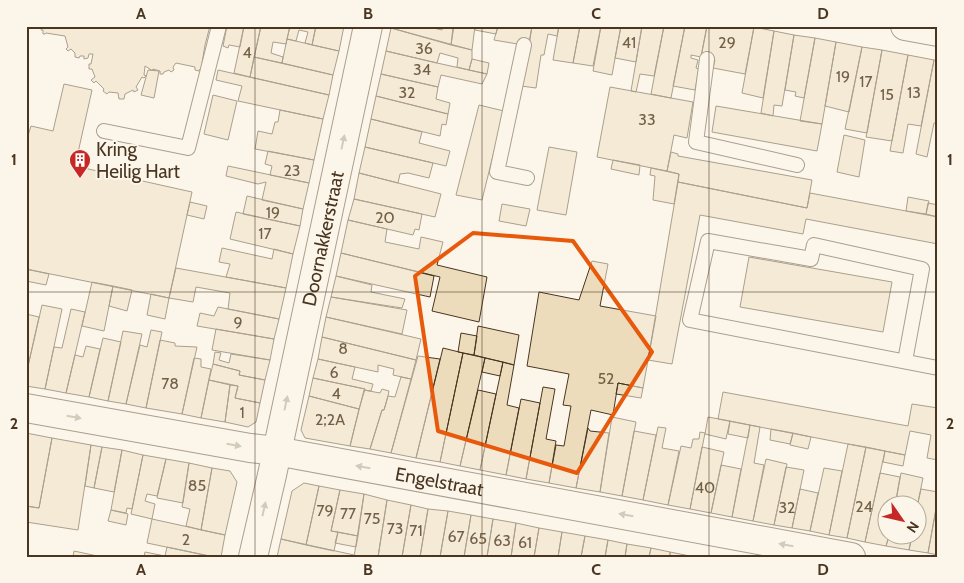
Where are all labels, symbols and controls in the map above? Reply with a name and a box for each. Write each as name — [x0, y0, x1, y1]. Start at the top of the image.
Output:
text: A — [136, 4, 146, 23]
text: B — [363, 4, 373, 23]
text: C — [591, 4, 601, 23]
text: D — [817, 4, 829, 23]
house number: 41 — [622, 33, 636, 52]
house number: 29 — [718, 33, 736, 52]
house number: 36 — [415, 39, 433, 58]
house number: 4 — [242, 43, 252, 62]
house number: 34 — [413, 60, 431, 79]
house number: 19 — [836, 67, 850, 86]
house number: 17 — [859, 72, 873, 91]
house number: 32 — [398, 83, 416, 102]
house number: 13 — [907, 83, 921, 102]
house number: 15 — [880, 85, 894, 104]
house number: 33 — [638, 110, 656, 129]
one-way arrow — [339, 134, 347, 149]
place label: Kring Heilig Hart — [96, 138, 181, 183]
building icon: Kring Heilig Hart — [68, 148, 92, 179]
text: 1 — [11, 150, 17, 169]
text: 1 — [947, 150, 953, 169]
house number: 23 — [283, 161, 301, 180]
street label: Doornakkerstraat — [297, 168, 348, 308]
house number: 19 — [266, 203, 280, 222]
house number: 20 — [375, 208, 395, 227]
house number: 17 — [258, 224, 272, 243]
house number: 9 — [233, 313, 243, 332]
house number: 8 — [338, 339, 348, 358]
house number: 6 — [329, 363, 339, 382]
house number: 52 — [597, 369, 615, 388]
house number: 78 — [161, 374, 179, 393]
house number: 4 — [331, 384, 341, 403]
one-way arrow — [283, 395, 291, 411]
house number: 1 — [239, 403, 245, 422]
house number: 2;2A — [315, 410, 345, 429]
one-way arrow — [67, 413, 83, 421]
text: 2 — [10, 414, 18, 433]
text: 2 — [946, 414, 954, 433]
one-way arrow — [227, 442, 243, 450]
one-way arrow — [355, 462, 371, 470]
street label: Engelstraat — [394, 462, 486, 501]
house number: 85 — [188, 476, 206, 495]
house number: 40 — [695, 478, 715, 497]
north arrow — [876, 496, 926, 546]
house number: 24 — [855, 497, 873, 516]
house number: 32 — [778, 498, 796, 517]
house number: 79 — [316, 501, 334, 520]
one-way arrow — [260, 502, 268, 517]
house number: 77 — [340, 504, 356, 523]
house number: 75 — [364, 509, 380, 528]
one-way arrow — [618, 511, 634, 519]
text: N — [903, 518, 923, 536]
house number: 73 — [387, 519, 403, 538]
house number: 71 — [409, 521, 423, 540]
house number: 67 — [447, 527, 465, 546]
house number: 65 — [469, 529, 487, 548]
house number: 2 — [182, 530, 190, 549]
house number: 63 — [493, 531, 511, 550]
house number: 61 — [518, 533, 532, 552]
one-way arrow — [778, 540, 794, 548]
text: A — [136, 560, 146, 579]
text: B — [363, 560, 373, 579]
text: C — [591, 560, 601, 579]
text: D — [817, 560, 829, 579]

